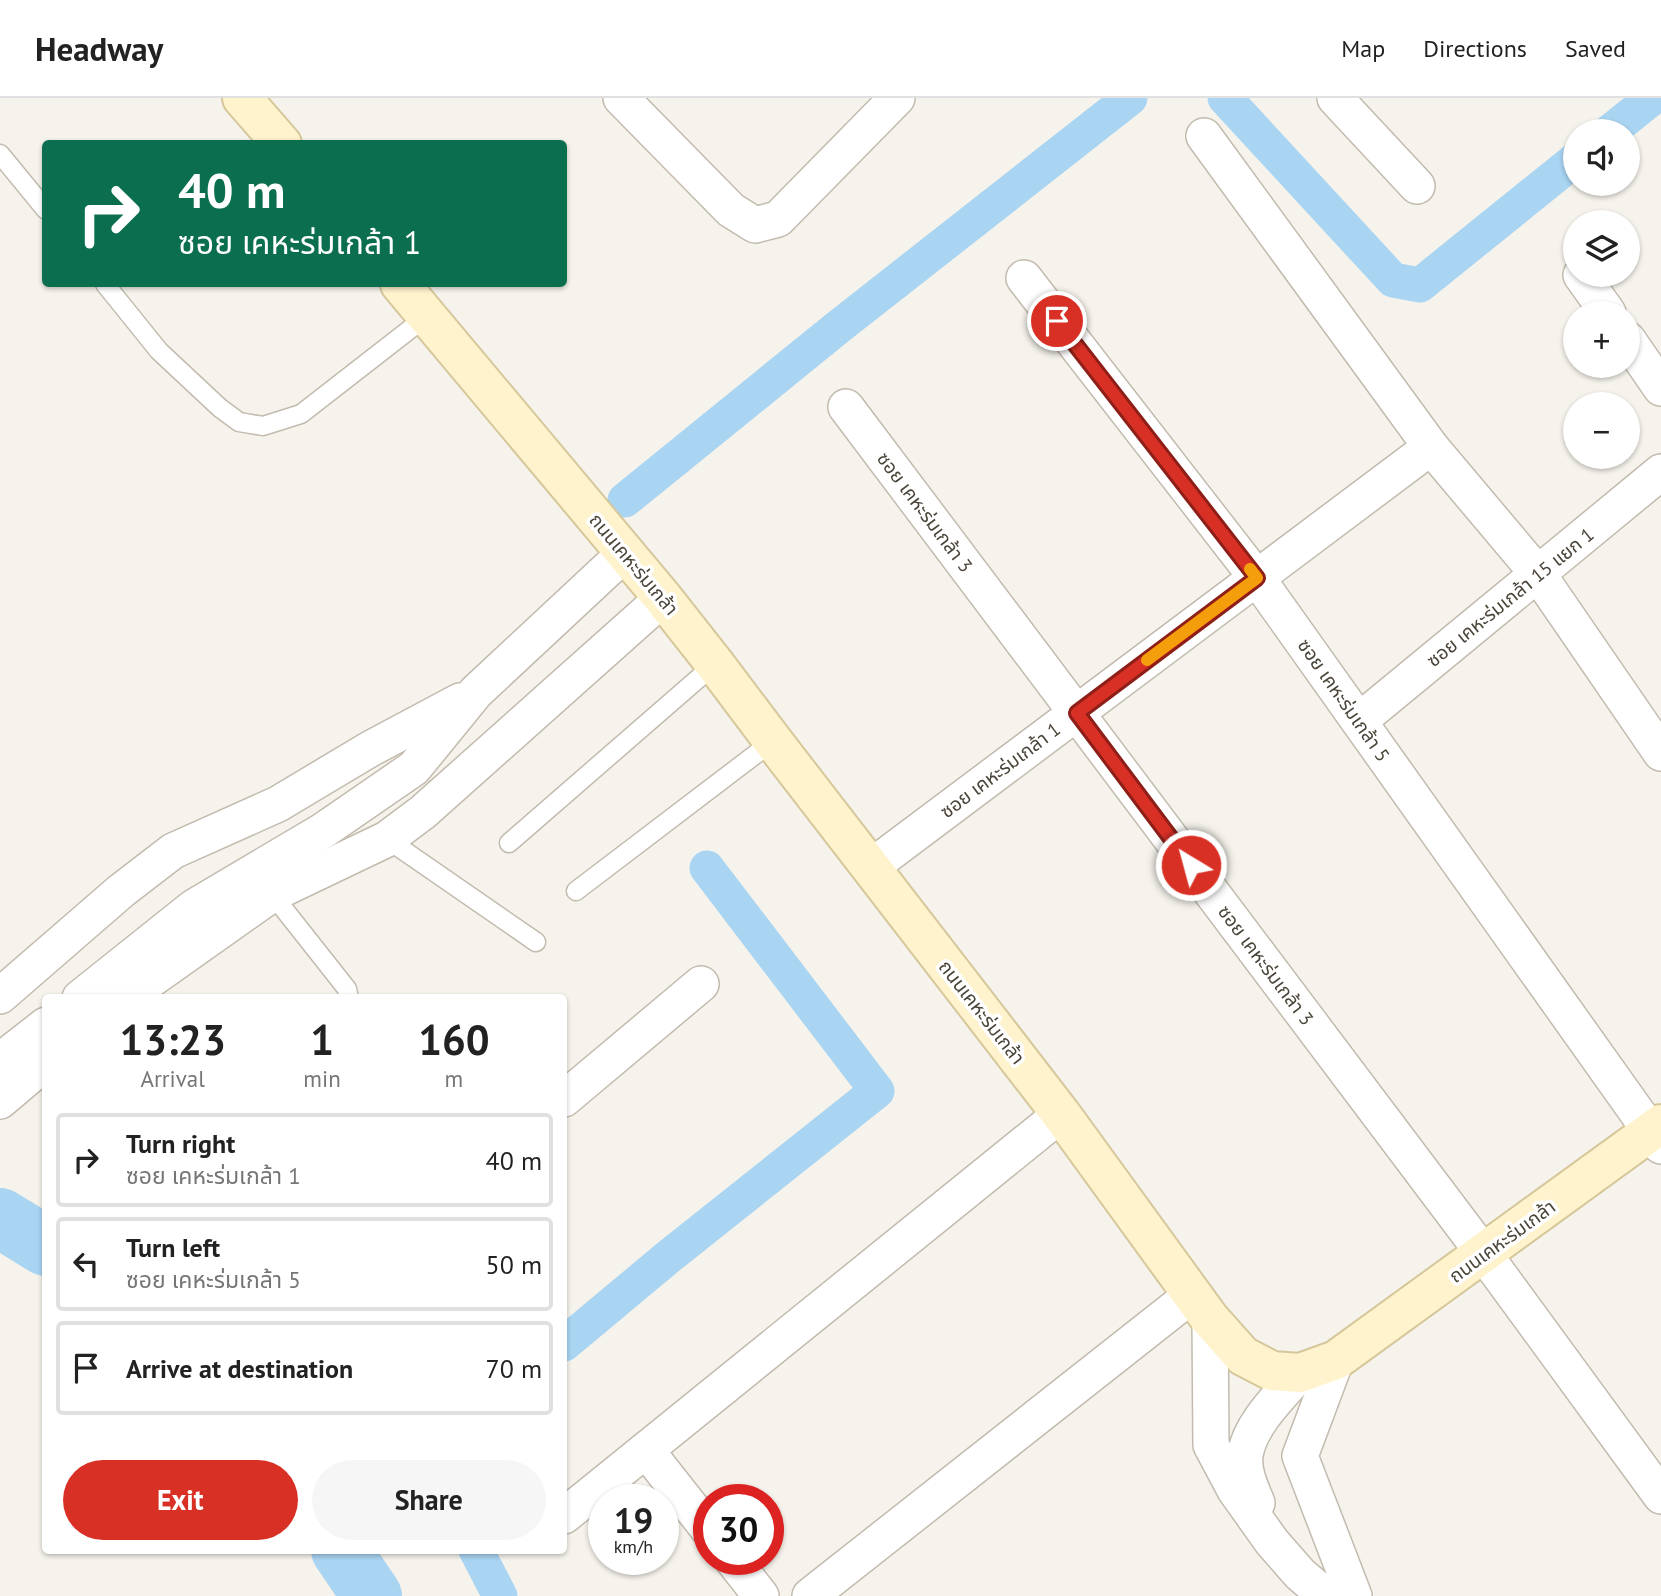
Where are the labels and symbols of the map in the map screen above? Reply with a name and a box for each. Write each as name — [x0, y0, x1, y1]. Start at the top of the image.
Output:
pin — [1027, 291, 1087, 351]
street label: ซอย เคหะร่มเกล้า 3 — [872, 447, 978, 577]
street label: ถนนเคหะร่มเกล้า — [584, 508, 684, 620]
street label: ซอย เคหะร่มเกล้า 15 แยก 1 — [1422, 522, 1598, 672]
street label: ซอย เคหะร่มเกล้า 5 — [1293, 634, 1395, 766]
street label: ซอย เคหะร่มเกล้า 1 — [935, 717, 1065, 823]
position arrow — [1154, 828, 1228, 902]
street label: ซอย เคหะร่มเกล้า 3 — [1213, 900, 1319, 1030]
street label: ถนนเคหะร่มเกล้า — [934, 955, 1030, 1069]
street label: ถนนเคหะร่มเกล้า — [1444, 1194, 1560, 1288]
speed limit sign: 30 — [693, 1484, 784, 1575]

